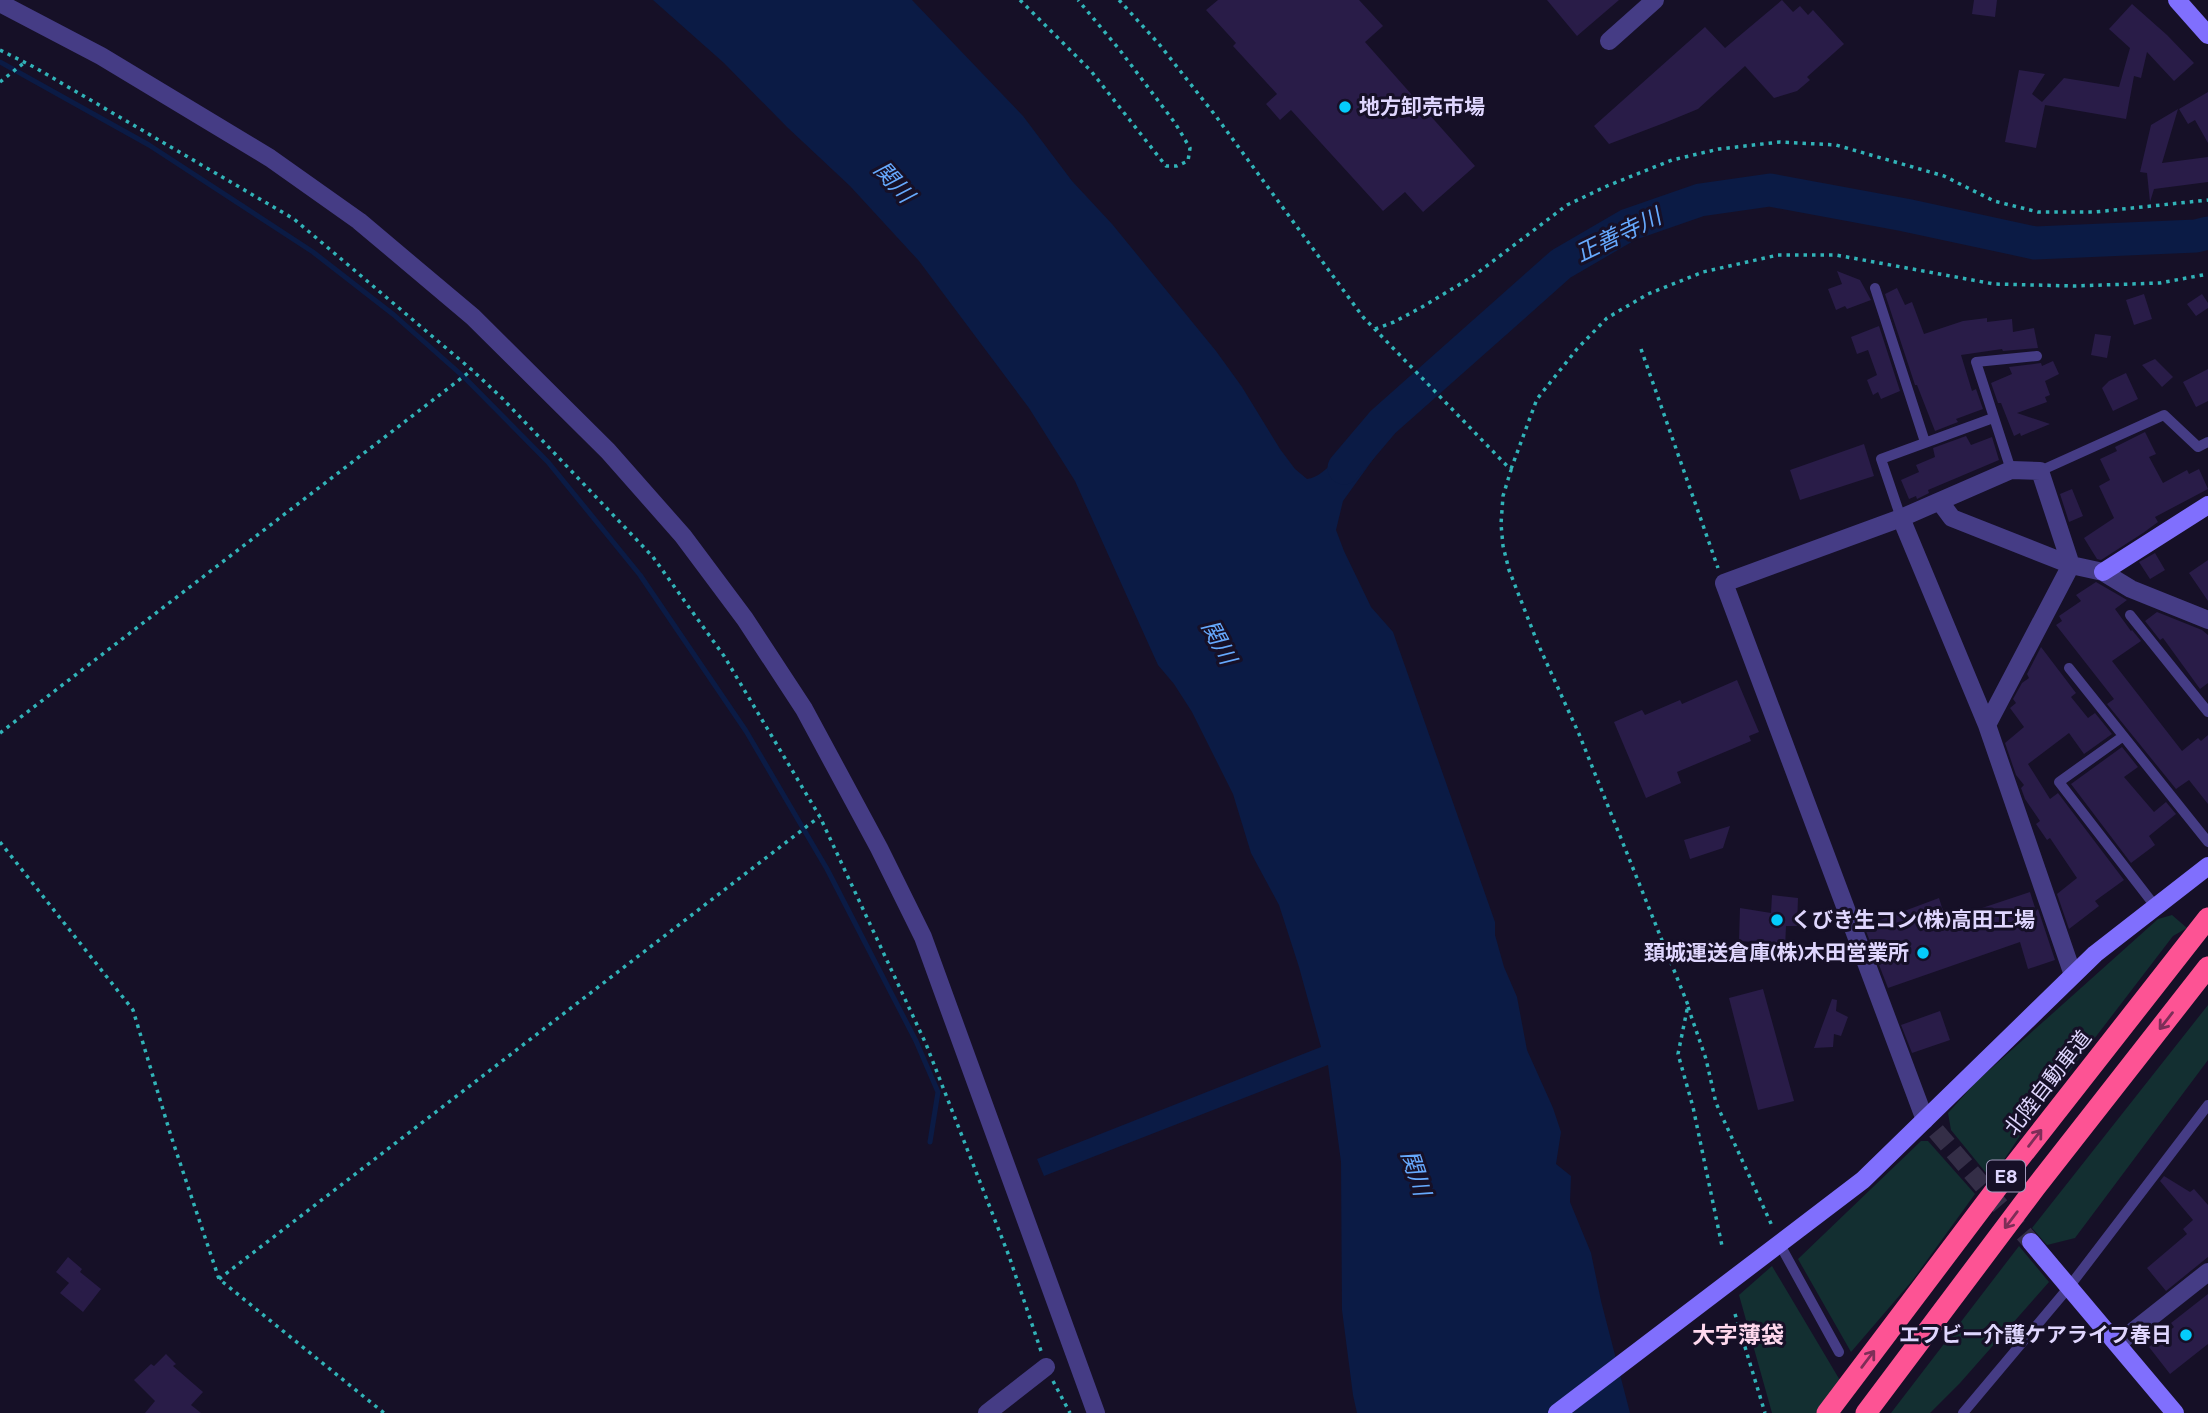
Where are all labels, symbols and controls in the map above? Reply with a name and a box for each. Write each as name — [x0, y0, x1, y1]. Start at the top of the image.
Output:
place label: 地方卸売市場 — [1359, 94, 1485, 119]
marker: 地方卸売市場 — [1337, 99, 1353, 115]
water label: 関川 — [869, 156, 922, 210]
water label: 正善寺川 — [1571, 201, 1668, 267]
water label: 関川 — [1197, 615, 1244, 671]
place label: くびき生コン(株)高田工場 — [1791, 907, 2035, 932]
marker: くびき生コン(株)高田工場 — [1769, 912, 1785, 928]
place label: 頚城運送倉庫(株)木田営業所 — [1644, 940, 1909, 965]
marker: 頚城運送倉庫(株)木田営業所 — [1915, 945, 1931, 961]
one-way arrow — [2158, 1011, 2174, 1029]
street label: 北陸自動車道 — [1999, 1025, 2096, 1140]
one-way arrow — [2028, 1130, 2043, 1148]
water label: 関川 — [1397, 1147, 1437, 1202]
road number: E8 — [1987, 1160, 2025, 1192]
one-way arrow — [2004, 1210, 2019, 1229]
district label: 大字薄袋 — [1692, 1321, 1784, 1348]
place label: エフビー介護ケアライフ春日 — [1899, 1322, 2172, 1347]
marker: エフビー介護ケアライフ春日 — [2178, 1327, 2194, 1343]
one-way arrow — [1860, 1349, 1875, 1368]

